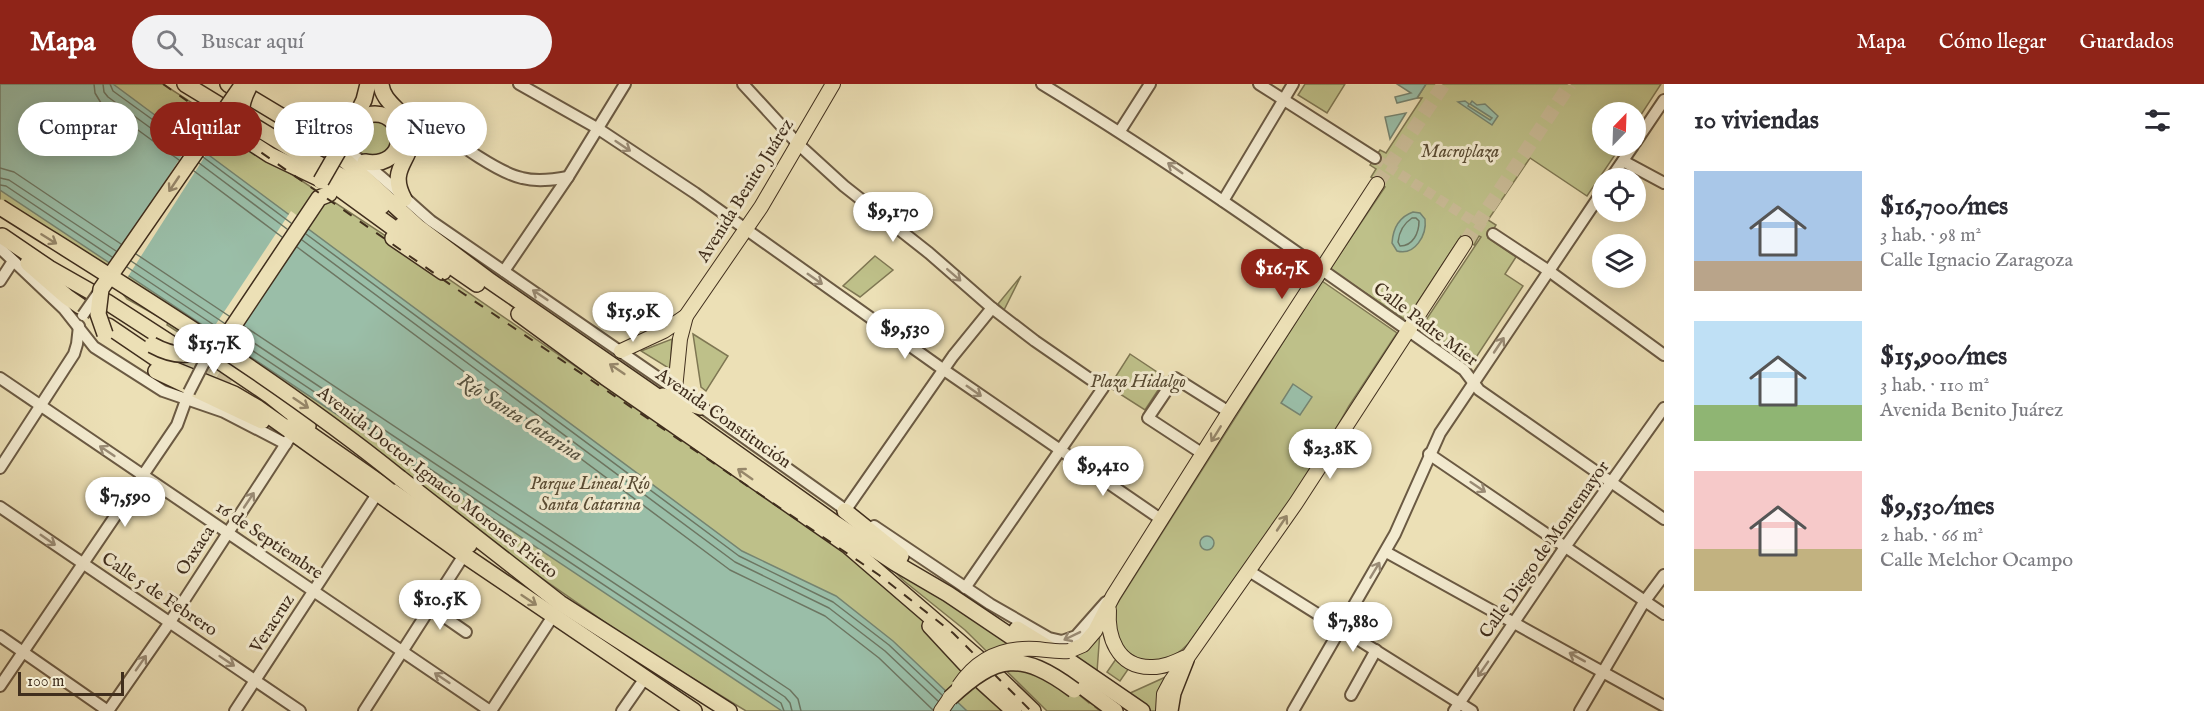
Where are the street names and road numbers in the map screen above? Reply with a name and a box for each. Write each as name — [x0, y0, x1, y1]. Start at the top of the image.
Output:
street label: Avenida Benito Juárez — [692, 115, 799, 268]
street label: Calle Padre Mier — [1368, 278, 1482, 372]
street label: Avenida Constitución — [650, 363, 796, 475]
street label: Avenida Doctor Ignacio Morones Prieto — [311, 381, 562, 584]
street label: Calle Diego de Montemayor — [1475, 456, 1615, 643]
street label: 16 de Septiembre — [211, 497, 327, 585]
street label: Oaxaca — [171, 522, 221, 580]
street label: Calle 5 de Febrero — [97, 548, 222, 642]
street label: Veracruz — [245, 590, 300, 659]

